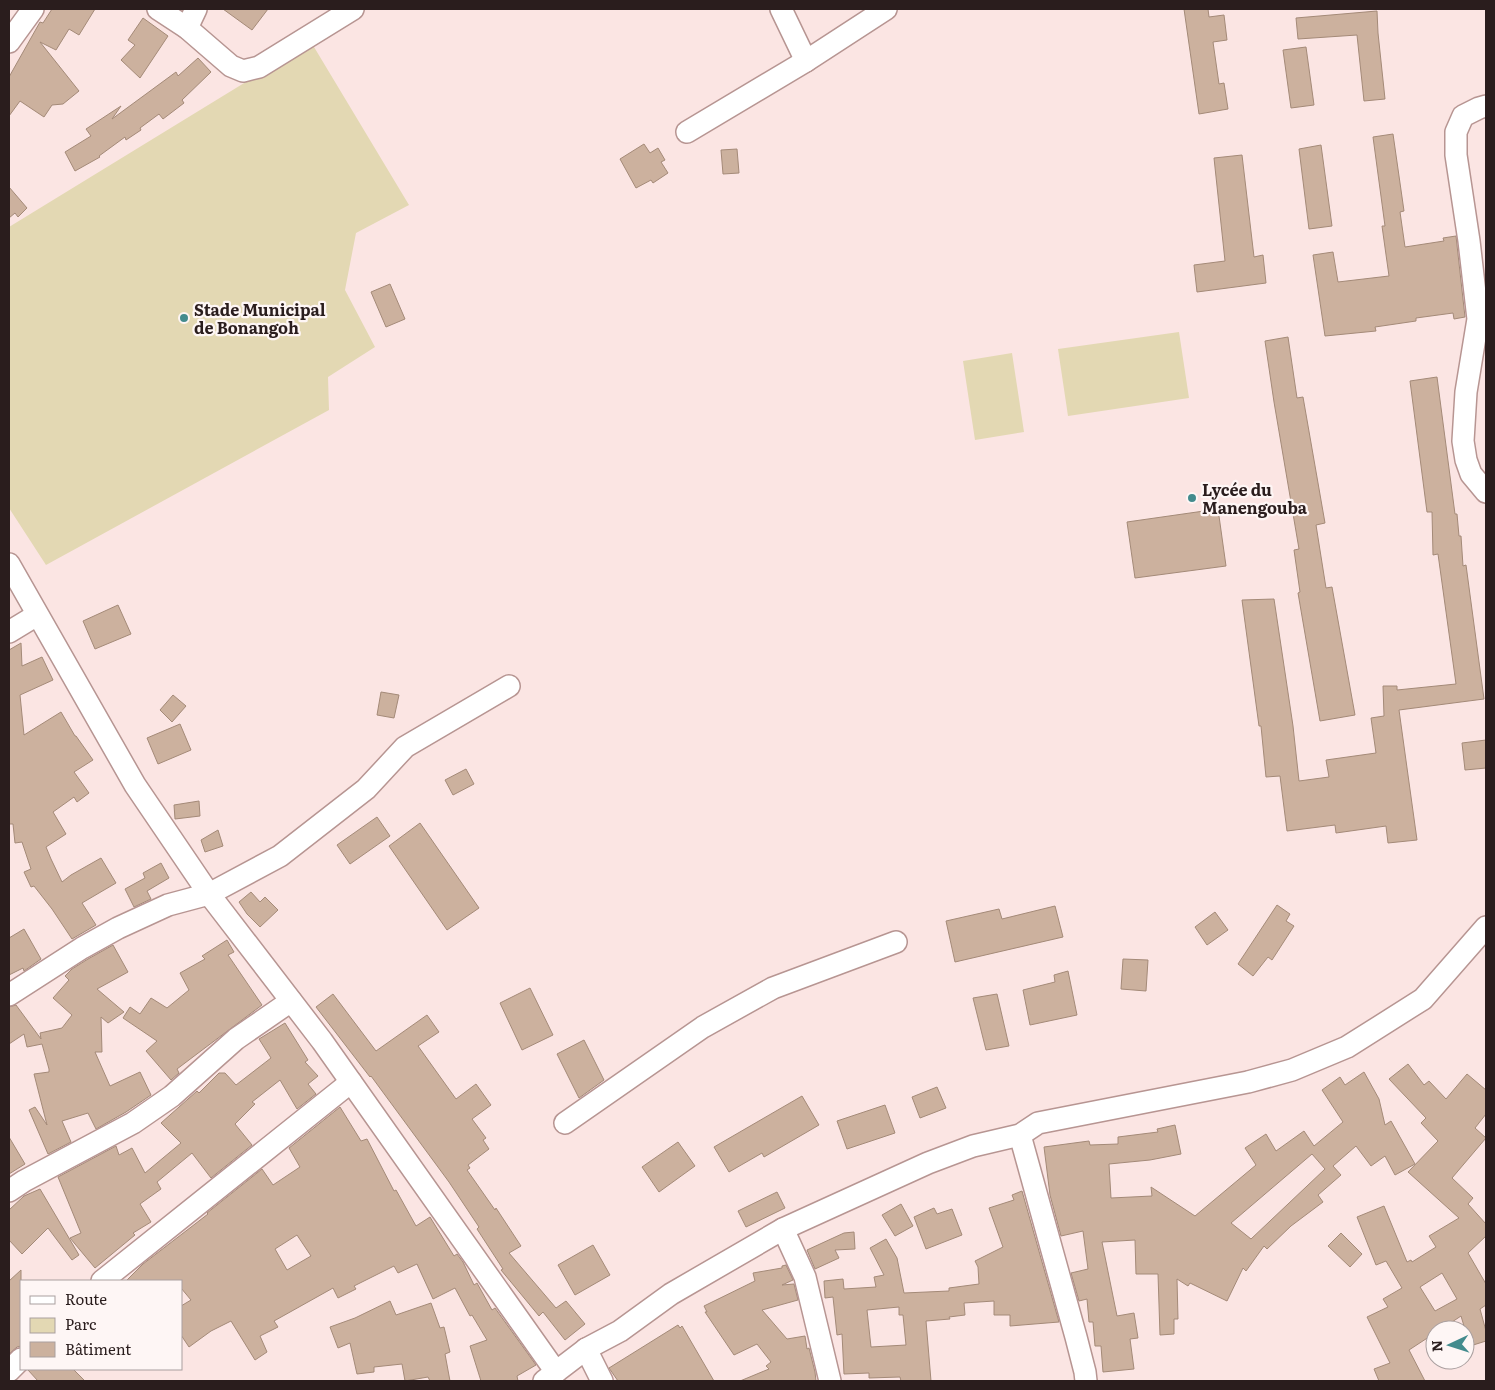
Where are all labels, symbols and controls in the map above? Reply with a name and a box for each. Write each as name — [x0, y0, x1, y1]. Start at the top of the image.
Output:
place label: Stade Municipal de Bonangoh — [194, 297, 326, 339]
marker: Stade Municipal de Bonangoh — [178, 312, 190, 324]
place label: Lycée du Manengouba — [1202, 477, 1308, 519]
marker: Lycée du Manengouba — [1186, 492, 1198, 504]
legend — [20, 1280, 182, 1370]
text: Route — [65, 1287, 107, 1310]
text: Parc — [65, 1312, 97, 1335]
north arrow — [1425, 1320, 1475, 1370]
text: Bâtiment — [65, 1337, 131, 1360]
text: N — [1426, 1339, 1446, 1353]

